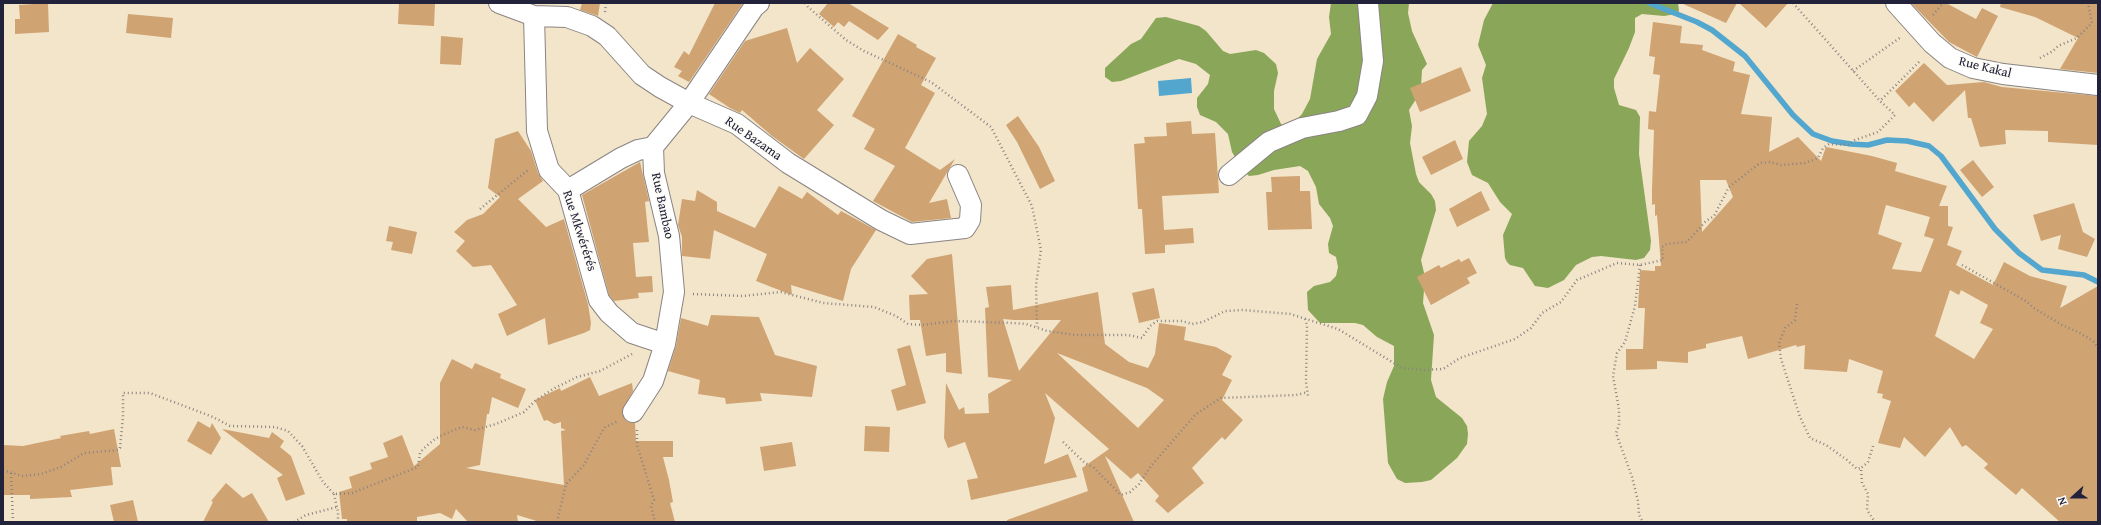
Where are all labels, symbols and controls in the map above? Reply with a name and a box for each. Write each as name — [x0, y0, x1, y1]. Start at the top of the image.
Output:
street label: Rue Kakal — [1957, 54, 2013, 82]
street label: Rue Bazama — [722, 114, 784, 164]
street label: Rue Bambao — [647, 172, 677, 240]
street label: Rue Mkwérérés — [559, 189, 599, 273]
north arrow — [2053, 477, 2093, 517]
text: N — [2053, 495, 2071, 508]

